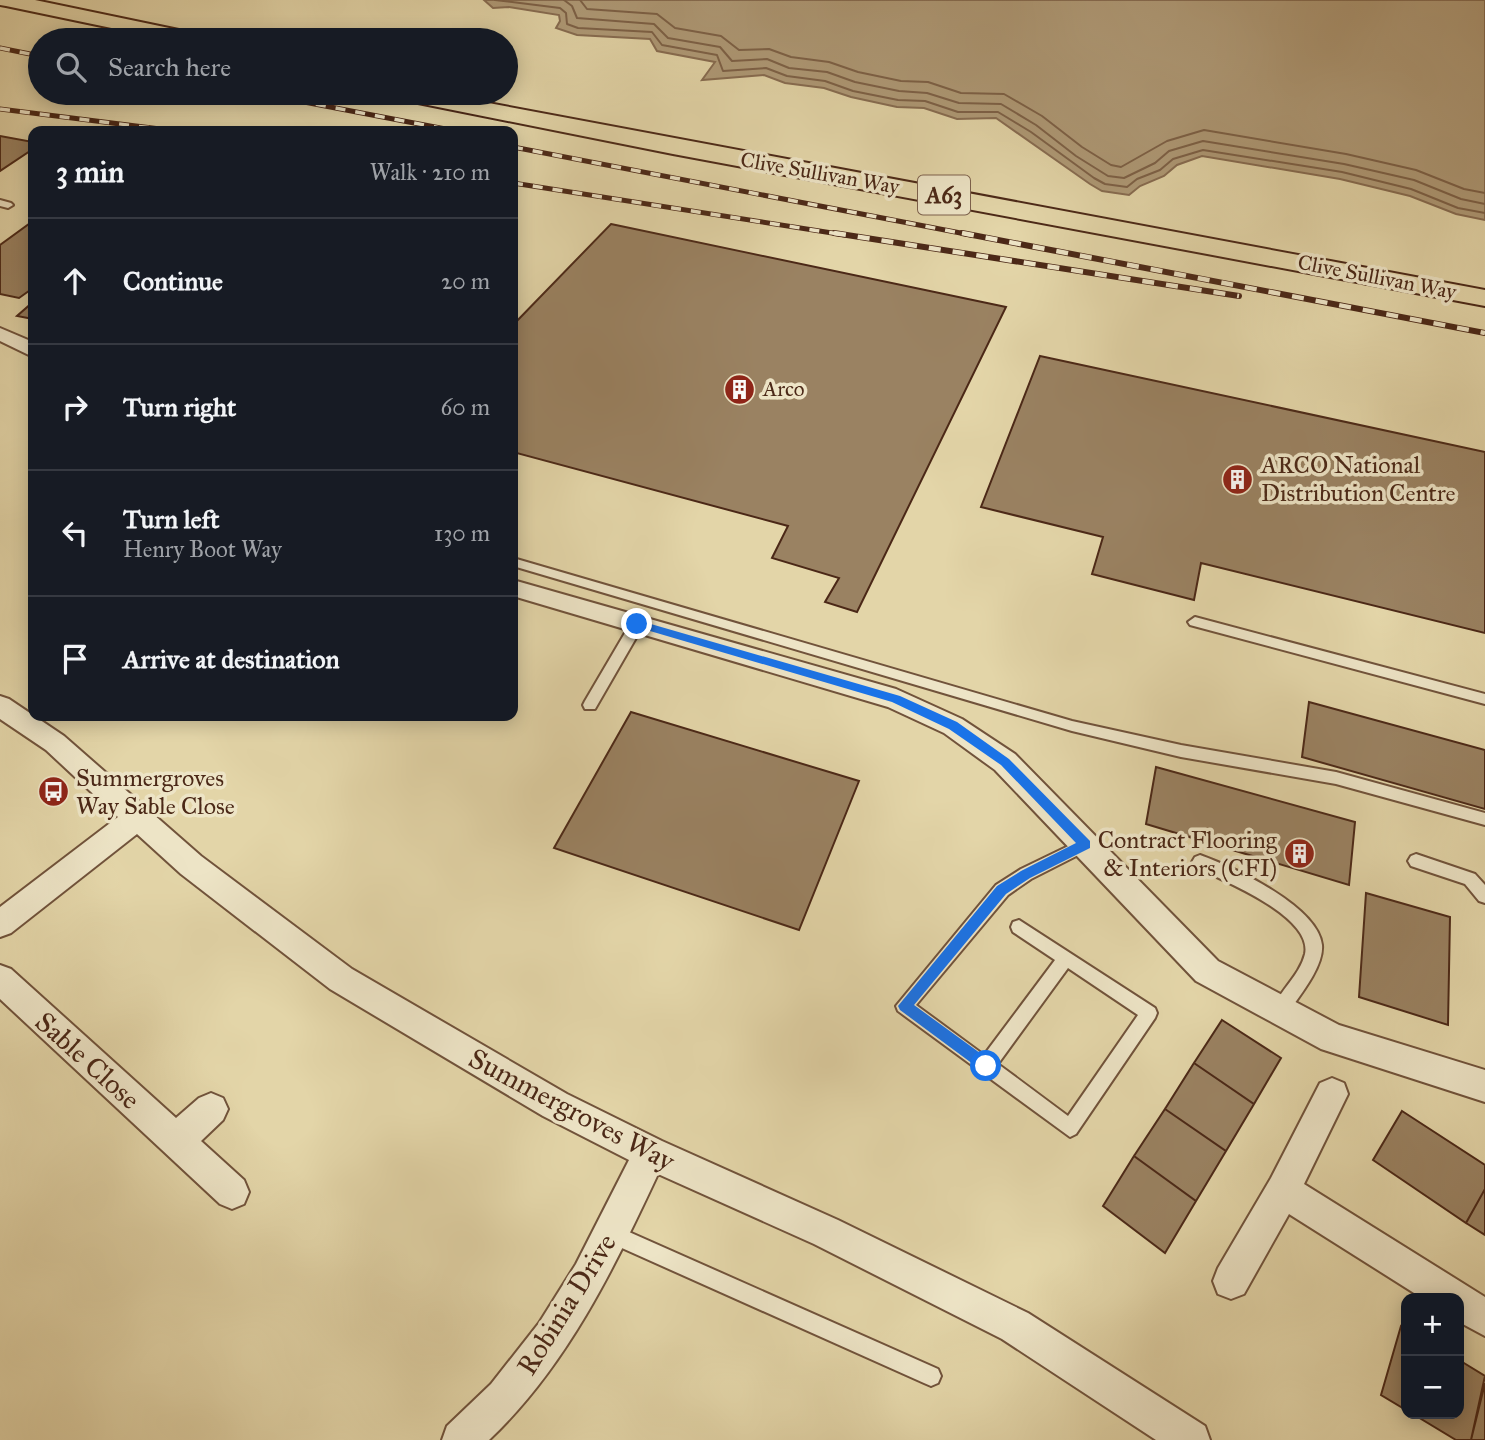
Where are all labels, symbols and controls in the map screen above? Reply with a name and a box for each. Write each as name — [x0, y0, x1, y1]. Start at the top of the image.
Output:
search box — [28, 28, 518, 105]
icon: search — [52, 48, 90, 86]
text: Search here — [108, 51, 231, 83]
street label: Clive Sullivan Way — [738, 146, 903, 200]
text: 3 min — [56, 154, 124, 190]
text: Walk · 210 m — [370, 158, 490, 186]
road number: A63 — [918, 176, 970, 214]
street label: Clive Sullivan Way — [1296, 249, 1460, 305]
icon: ahead — [56, 262, 94, 300]
text: Continue — [123, 265, 223, 297]
text: 20 m — [441, 267, 490, 295]
building icon: Arco — [723, 372, 757, 406]
place label: Arco — [762, 376, 805, 402]
icon: right — [56, 388, 94, 426]
text: Turn right — [123, 391, 236, 423]
text: 60 m — [441, 393, 490, 421]
place label: ARCO National Distribution Centre — [1260, 450, 1456, 508]
building icon: ARCO National Distribution Centre — [1221, 462, 1255, 496]
text: Turn left — [123, 503, 219, 535]
icon: left — [56, 514, 94, 552]
text: 130 m — [434, 519, 490, 547]
text: Henry Boot Way — [123, 535, 282, 563]
route end — [621, 608, 652, 639]
icon: arrive — [56, 640, 94, 678]
text: Arrive at destination — [123, 643, 340, 675]
place label: Summergroves Way Sable Close — [76, 763, 235, 821]
bus stop icon: Summergroves Way Sable Close — [36, 775, 70, 809]
place label: Contract Flooring & Interiors (CFI) — [1098, 825, 1278, 883]
building icon: Contract Flooring & Interiors (CFI) — [1283, 837, 1317, 871]
street label: Sable Close — [28, 1004, 147, 1117]
street label: Summergroves Way — [463, 1040, 682, 1179]
route start — [970, 1050, 1001, 1081]
street label: Robinia Drive — [509, 1227, 624, 1382]
map controls — [1401, 1293, 1464, 1419]
button: + — [1401, 1293, 1464, 1356]
button: − — [1401, 1356, 1464, 1419]

